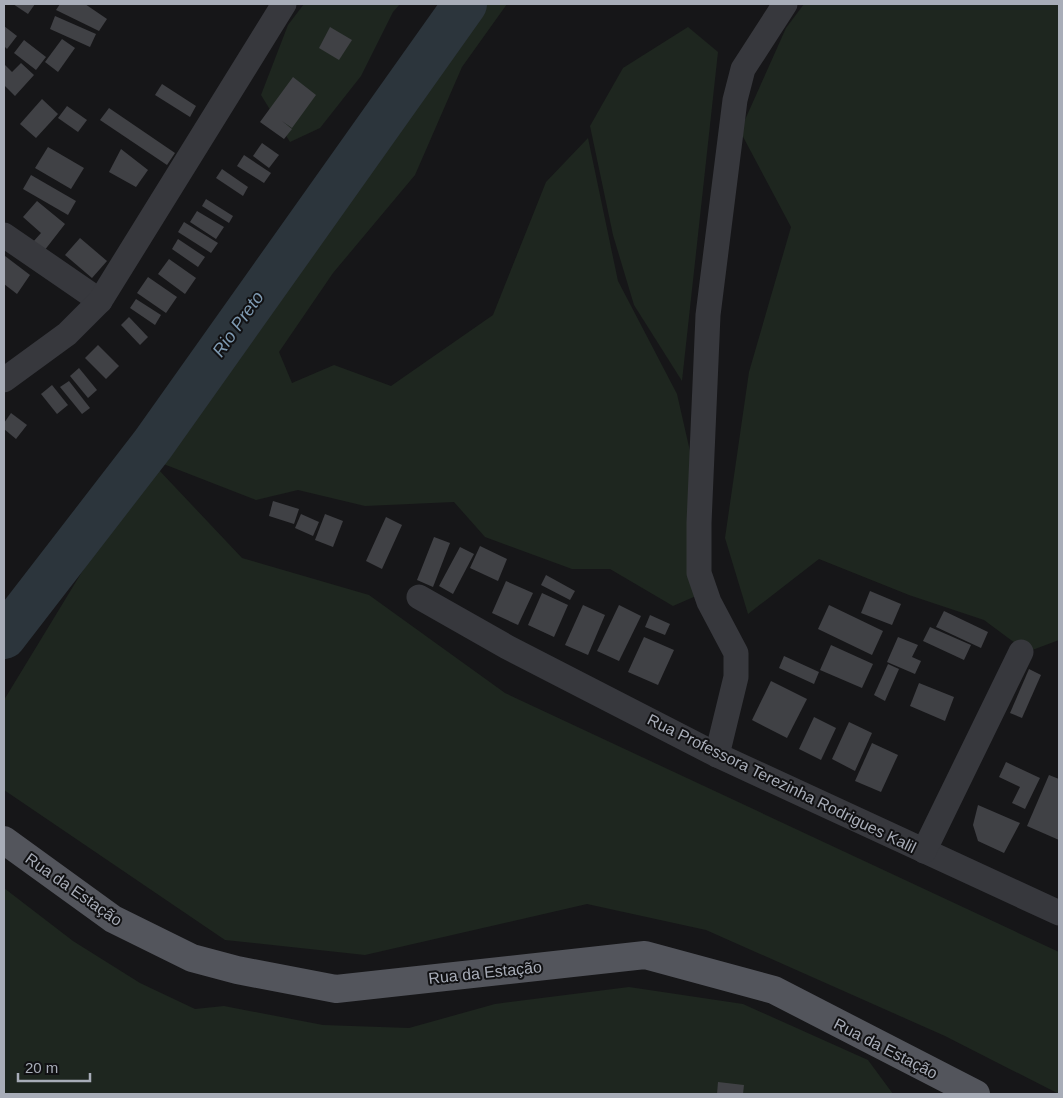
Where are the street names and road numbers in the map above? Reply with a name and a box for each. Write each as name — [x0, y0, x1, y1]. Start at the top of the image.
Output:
street label: Rua Professora Terezinha Rodrigues Kalil — [645, 711, 919, 856]
street label: Rua da Estação — [22, 850, 125, 929]
street label: Rua da Estação — [428, 958, 543, 987]
street label: Rua da Estação — [831, 1015, 940, 1082]

